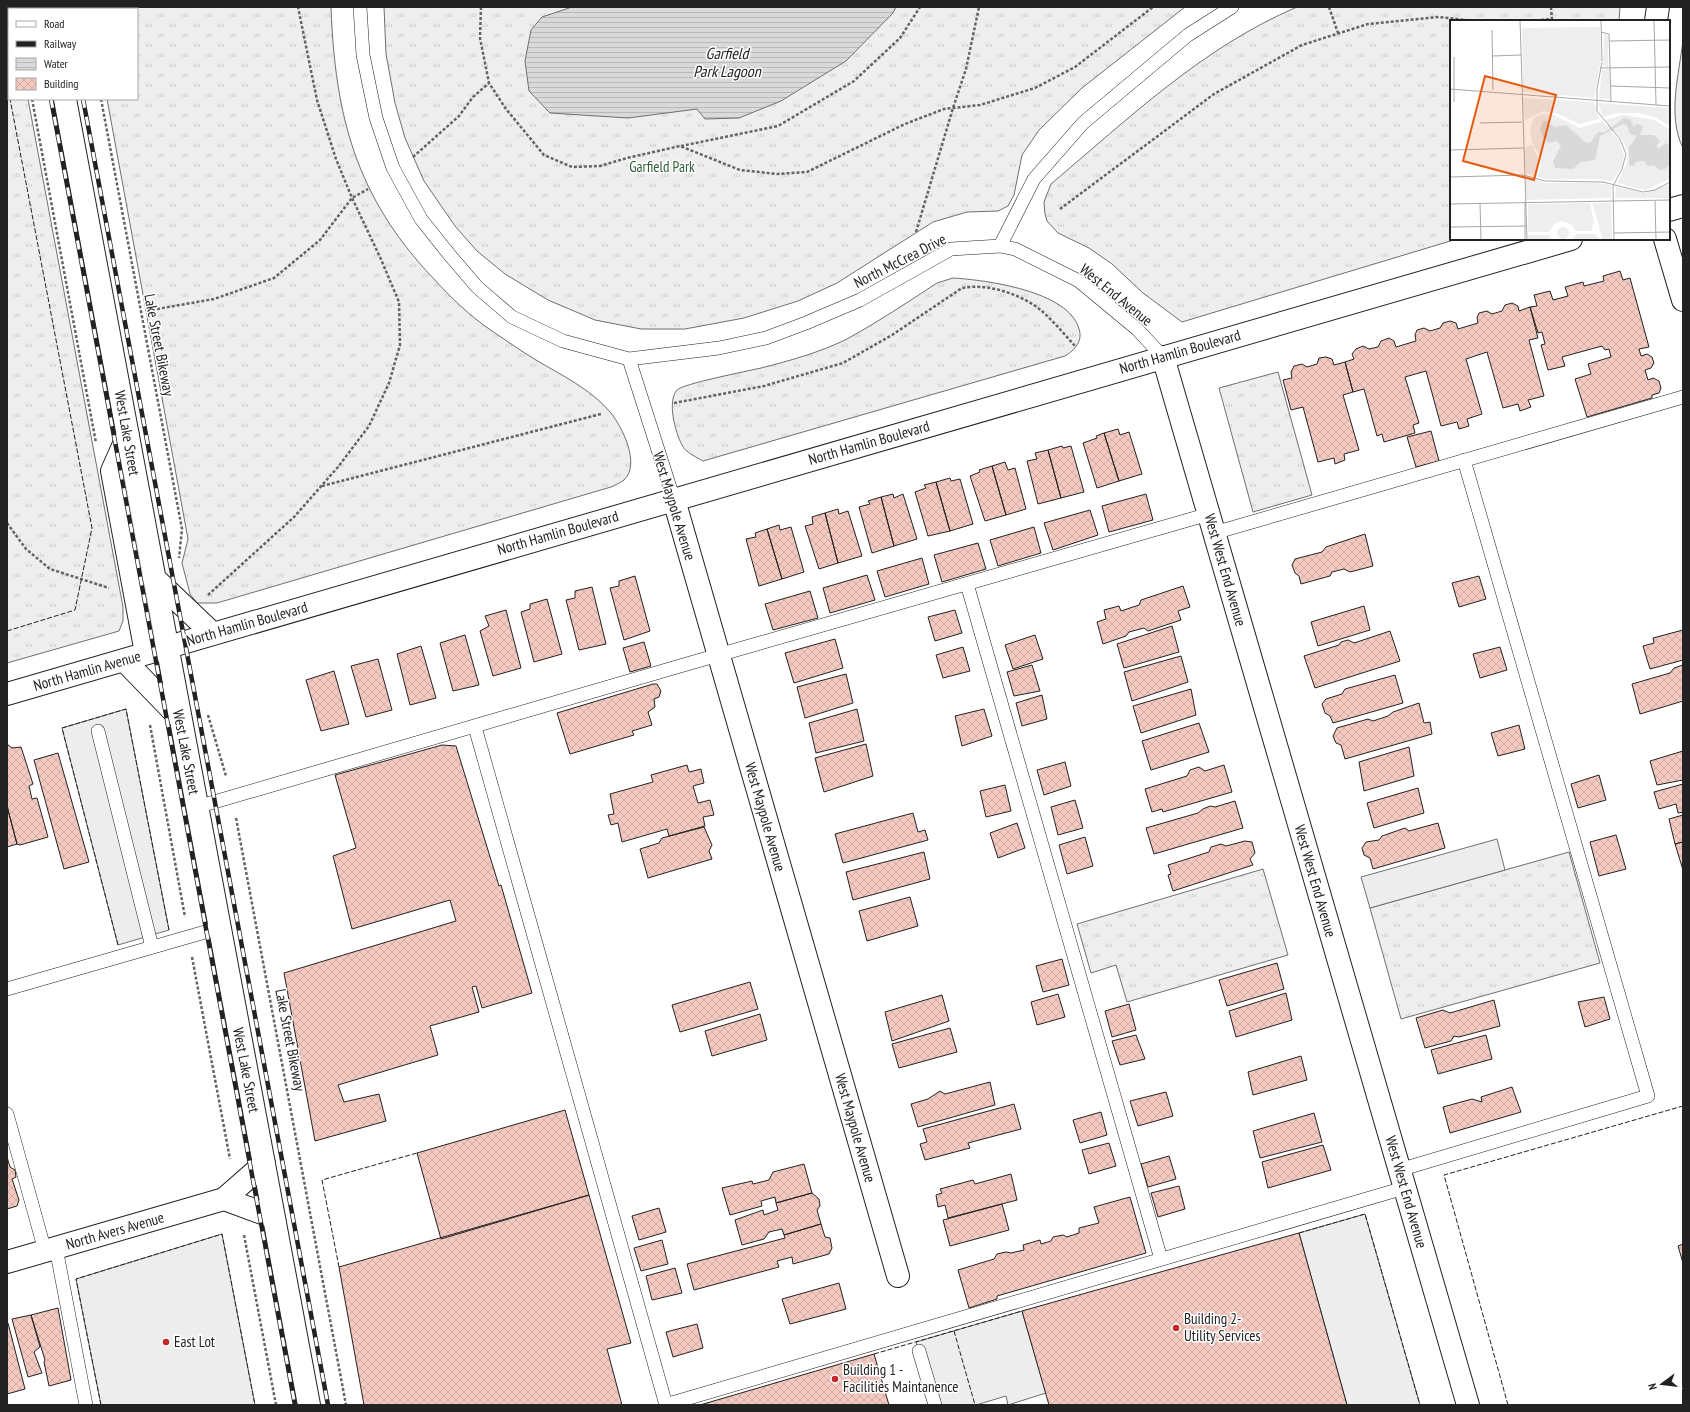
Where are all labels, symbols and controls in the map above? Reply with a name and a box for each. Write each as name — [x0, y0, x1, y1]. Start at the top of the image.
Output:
legend — [8, 8, 138, 100]
text: Road — [44, 16, 64, 31]
inset map — [1450, 20, 1670, 240]
text: Railway — [44, 36, 77, 51]
water label: Garfield Park Lagoon — [693, 43, 762, 81]
text: Water — [44, 56, 69, 71]
text: Building — [44, 76, 79, 91]
park label: Garfield Park — [629, 157, 695, 176]
street label: North McCrea Drive — [850, 229, 949, 292]
street label: West End Avenue — [1076, 259, 1157, 330]
street label: Lake Street Bikeway — [140, 292, 179, 398]
street label: North Hamlin Boulevard — [1117, 325, 1243, 378]
street label: West Lake Street — [111, 389, 144, 477]
street label: North Hamlin Boulevard — [806, 416, 932, 469]
street label: West Maypole Avenue — [649, 449, 700, 563]
street label: North Hamlin Boulevard — [495, 506, 621, 559]
street label: West West End Avenue — [1200, 511, 1251, 628]
street label: North Hamlin Boulevard — [184, 597, 310, 650]
street label: North Hamlin Avenue — [31, 646, 143, 695]
street label: West Lake Street — [169, 708, 204, 796]
street label: West Maypole Avenue — [741, 760, 790, 874]
street label: West West End Avenue — [1290, 822, 1341, 939]
street label: Lake Street Bikeway — [271, 987, 310, 1093]
street label: West Lake Street — [229, 1026, 264, 1114]
street label: West Maypole Avenue — [831, 1071, 880, 1185]
street label: West West End Avenue — [1381, 1133, 1432, 1250]
street label: North Avers Avenue — [64, 1207, 166, 1254]
place label: Building 2- Utility Services — [1184, 1309, 1261, 1345]
marker: Building 2- Utility Services — [1171, 1323, 1181, 1333]
place label: East Lot — [174, 1332, 215, 1351]
marker: East Lot — [161, 1337, 171, 1347]
place label: Building 1 - Facilities Maintanence — [843, 1360, 959, 1396]
north arrow — [1642, 1364, 1682, 1404]
marker: Building 1 - Facilities Maintanence — [830, 1374, 840, 1384]
text: N — [1645, 1382, 1660, 1391]

